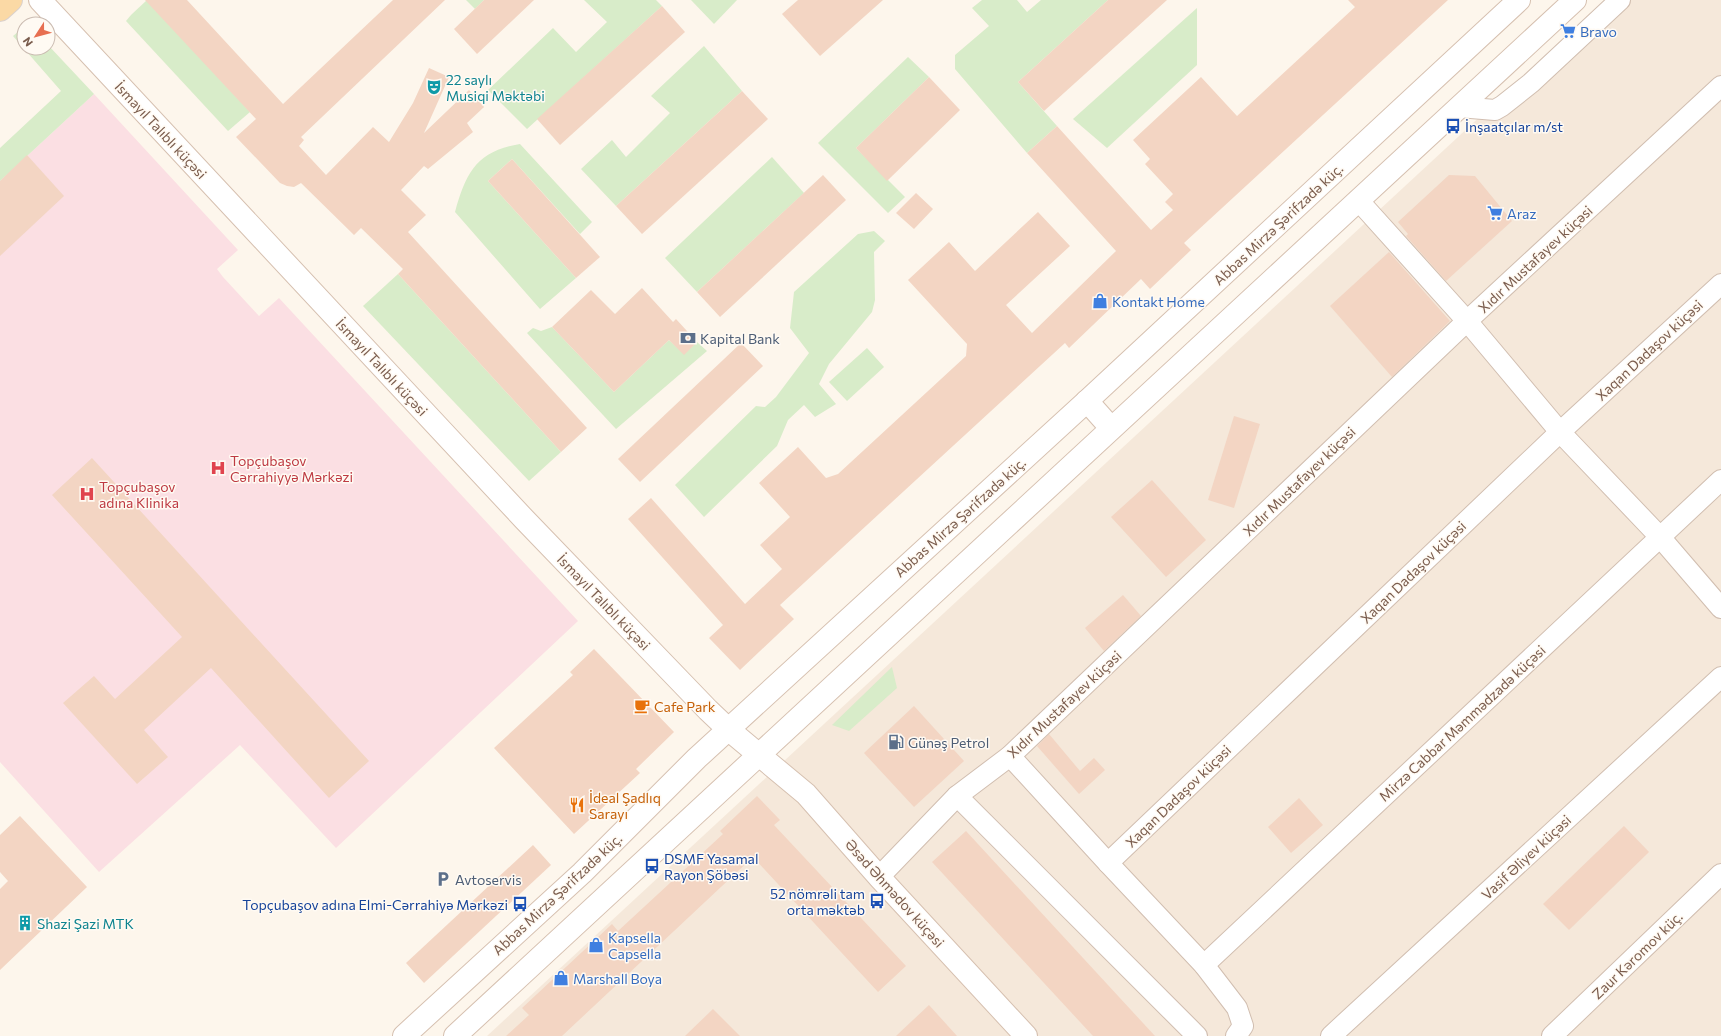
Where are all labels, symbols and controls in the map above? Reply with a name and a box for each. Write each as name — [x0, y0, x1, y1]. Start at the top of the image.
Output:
north arrow — [16, 16, 56, 56]
supermarket icon: Bravo — [1559, 22, 1577, 40]
place label: Bravo — [1580, 23, 1617, 40]
text: N — [20, 35, 35, 49]
place label: 22 saylı Musiqi Məktəbi — [446, 71, 545, 104]
street label: İsmayıl Talıblı küçəsi — [112, 78, 210, 182]
theatre icon: 22 saylı Musiqi Məktəbi — [425, 78, 443, 96]
bus stop icon: İnşaatçılar m/st — [1444, 117, 1462, 135]
place label: İnşaatçılar m/st — [1465, 118, 1563, 135]
street label: Abbas Mirzə Şərifzadə küç. — [1210, 160, 1346, 288]
street label: Xıdır Mustafayev küçəsi — [1474, 202, 1596, 316]
supermarket icon: Araz — [1486, 204, 1504, 222]
place label: Araz — [1507, 205, 1536, 222]
shop icon: Kontakt Home — [1091, 292, 1109, 310]
place label: Kontakt Home — [1112, 293, 1205, 310]
street label: Xaqan Dadaşov küçəsi — [1592, 296, 1706, 404]
street label: İsmayıl Talıblı küçəsi — [333, 315, 431, 419]
bank icon: Kapital Bank — [679, 329, 697, 347]
place label: Kapital Bank — [700, 330, 780, 347]
street label: Xıdır Mustafayev küçəsi — [1239, 423, 1359, 539]
place label: Topçubaşov Cərrahiyyə Mərkəzi — [230, 452, 353, 485]
street label: Abbas Mirzə Şərifzadə küç. — [891, 454, 1029, 580]
hospital icon: Topçubaşov Cərrahiyyə Mərkəzi — [209, 459, 227, 477]
place label: Topçubaşov adına Klinika — [99, 478, 179, 511]
hospital icon: Topçubaşov adına Klinika — [78, 485, 96, 503]
street label: Xaqan Dadaşov küçəsi — [1357, 517, 1469, 627]
street label: İsmayıl Talıblı küçəsi — [554, 551, 654, 653]
street label: Mirzə Cabbar Məmmədzadə küçəsi — [1375, 641, 1549, 805]
street label: Xıdır Mustafayev küçəsi — [1003, 647, 1125, 761]
cafe icon: Cafe Park — [633, 697, 651, 715]
place label: Cafe Park — [654, 698, 716, 715]
fuel station icon: Günəş Petrol — [887, 733, 905, 751]
place label: Günəş Petrol — [908, 734, 989, 751]
street label: Xaqan Dadaşov küçəsi — [1122, 741, 1234, 851]
place label: İdeal Şadlıq Sarayı — [589, 789, 661, 822]
restaurant icon: İdeal Şadlıq Sarayı — [568, 796, 586, 814]
street label: Vasif Əliyev küçəsi — [1478, 811, 1574, 903]
street label: Abbas Mirzə Şərifzadə küç. — [489, 830, 625, 958]
street label: Əsəd Əhmədov küçəsi — [842, 835, 948, 951]
place label: DSMF Yasamal Rayon Şöbəsi — [664, 850, 758, 883]
bus stop icon: DSMF Yasamal Rayon Şöbəsi — [643, 857, 661, 875]
parking icon: Avtoservis — [434, 870, 452, 888]
place label: Avtoservis — [455, 871, 522, 888]
place label: 52 nömrəli tam orta məktəb — [770, 885, 865, 918]
bus stop icon: 52 nömrəli tam orta məktəb — [868, 892, 886, 910]
bus stop icon: Topçubaşov adına Elmi-Cərrahiyə Mərkəzi — [511, 895, 529, 913]
place label: Topçubaşov adına Elmi-Cərrahiyə Mərkəzi — [242, 896, 508, 913]
street label: Zaur Kəromov küç. — [1588, 908, 1686, 1002]
building icon: Shazi Şazi MTK — [16, 914, 34, 932]
place label: Shazi Şazi MTK — [37, 915, 134, 932]
place label: Kapsella Capsella — [608, 929, 661, 962]
shop icon: Kapsella Capsella — [587, 936, 605, 954]
shop icon: Marshall Boya — [552, 969, 570, 987]
place label: Marshall Boya — [573, 970, 662, 987]

